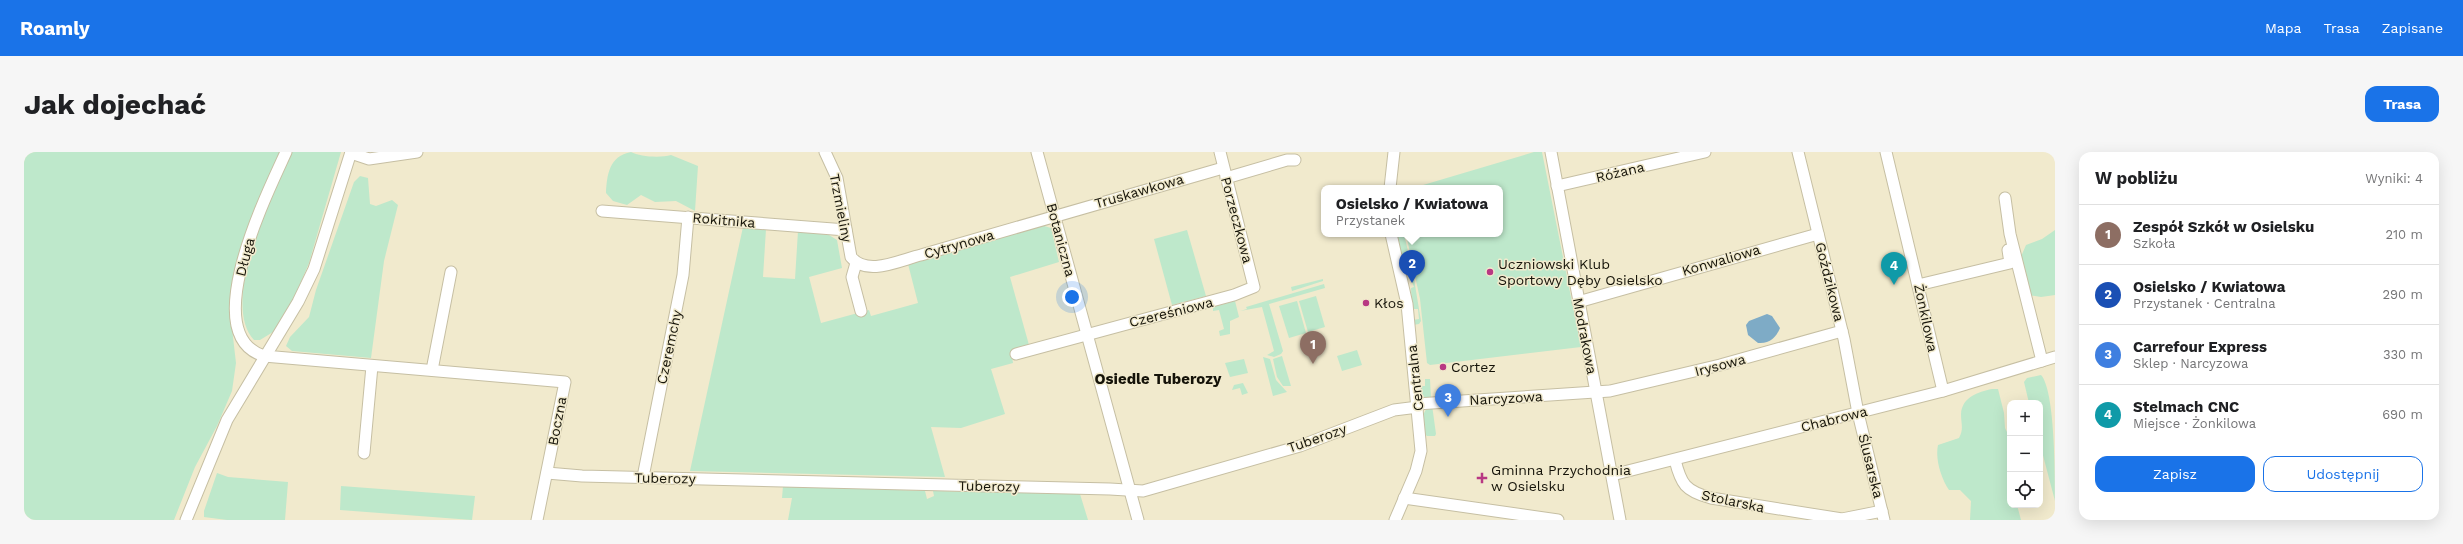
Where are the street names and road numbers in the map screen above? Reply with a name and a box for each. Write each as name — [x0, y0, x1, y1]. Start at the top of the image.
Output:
street label: Różana — [1594, 159, 1646, 185]
street label: Truskawkowa — [1093, 171, 1185, 211]
street label: Trzmieliny — [827, 172, 856, 244]
street label: Porzeczkowa — [1218, 175, 1256, 265]
street label: Botaniczna — [1044, 201, 1079, 279]
street label: Rokitnika — [692, 209, 756, 231]
street label: Cytrynowa — [922, 226, 996, 262]
street label: Długa — [232, 236, 258, 278]
street label: Konwaliowa — [1680, 241, 1762, 279]
street label: Goździkowa — [1812, 241, 1848, 323]
street label: Żonkilowa — [1911, 283, 1941, 354]
street label: Czereśniowa — [1127, 294, 1215, 330]
street label: Modrakowa — [1570, 296, 1600, 376]
street label: Czeremchy — [653, 308, 685, 386]
street label: Centralna — [1404, 344, 1426, 412]
street label: Irysowa — [1693, 351, 1747, 379]
street label: Narcyzowa — [1469, 388, 1543, 408]
street label: Boczna — [544, 395, 570, 447]
street label: Chabrowa — [1799, 403, 1869, 435]
street label: Tuberozy — [1285, 420, 1349, 456]
street label: Ślusarska — [1855, 432, 1887, 500]
street label: Tuberozy — [634, 469, 697, 487]
street label: Tuberozy — [958, 477, 1021, 495]
street label: Stolarska — [1700, 487, 1766, 515]

